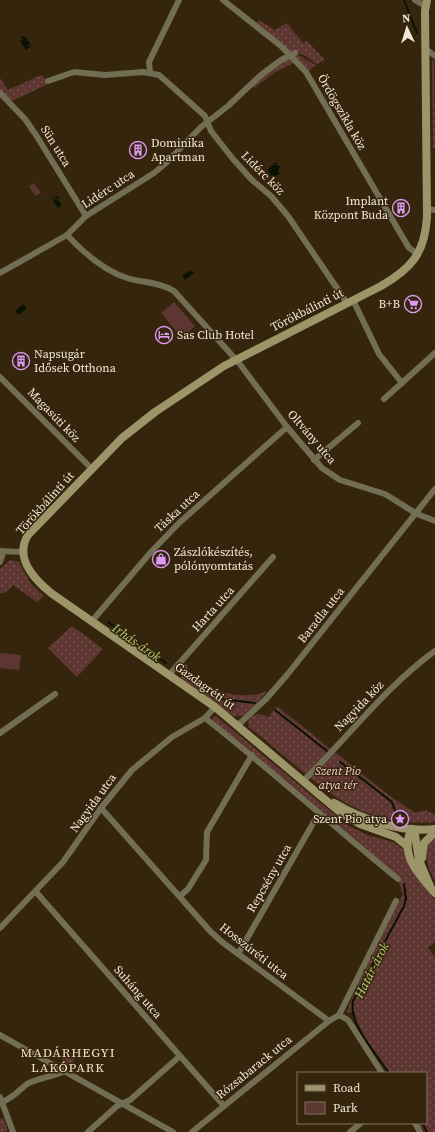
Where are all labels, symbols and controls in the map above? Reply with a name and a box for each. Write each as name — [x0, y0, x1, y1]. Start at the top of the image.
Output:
north arrow — [387, 8, 427, 48]
text: N — [402, 11, 411, 26]
street label: Ördögszikla köz — [314, 71, 370, 153]
street label: Sün utca — [37, 122, 75, 170]
place label: Dominika Apartman — [151, 135, 205, 165]
building icon: Dominika Apartman — [128, 140, 148, 160]
street label: Lidérc köz — [238, 148, 289, 199]
street label: Lidérc utca — [78, 165, 138, 212]
place label: Implant Központ Buda — [314, 193, 389, 223]
building icon: Implant Központ Buda — [391, 198, 411, 218]
street label: Törökbálinti út — [268, 285, 346, 335]
supermarket icon: B+B — [403, 294, 423, 314]
place label: B+B — [379, 296, 400, 312]
hotel icon: Sas Club Hotel — [154, 325, 174, 345]
place label: Sas Club Hotel — [177, 327, 255, 343]
place label: Napsugár Idősek Otthona — [34, 346, 117, 376]
building icon: Napsugár Idősek Otthona — [11, 351, 31, 371]
street label: Magasúti köz — [24, 384, 84, 446]
street label: Oltvány utca — [284, 407, 341, 468]
street label: Törökbálinti út — [12, 468, 78, 538]
street label: Táska utca — [151, 485, 204, 536]
place label: Zászlókészítés, pólónyomtatás — [174, 544, 253, 574]
shop icon: Zászlókészítés, pólónyomtatás — [151, 549, 171, 569]
street label: Harta utca — [188, 582, 238, 635]
street label: Baradla utca — [294, 583, 348, 646]
water label: Irhás-árok — [108, 619, 165, 666]
street label: Gazdagréti út — [172, 659, 238, 713]
street label: Nagyida köz — [331, 677, 388, 735]
park label: Szent Pio atya tér — [315, 763, 361, 793]
street label: Nagyida utca — [66, 770, 120, 836]
place icon: Szent Pio atya — [390, 809, 410, 829]
place label: Szent Pio atya — [313, 811, 388, 827]
street label: Repcsény utca — [243, 840, 296, 915]
street label: Hosszúréti utca — [216, 919, 292, 983]
water label: Határ-árok — [350, 939, 393, 1002]
street label: Suháng utca — [110, 962, 166, 1023]
street label: Rózsabarack utca — [213, 1031, 296, 1102]
district label: MADÁRHEGYI LAKÓPARK — [20, 1044, 116, 1076]
legend — [297, 1072, 427, 1124]
text: Road — [333, 1080, 360, 1096]
text: Park — [333, 1100, 358, 1116]

